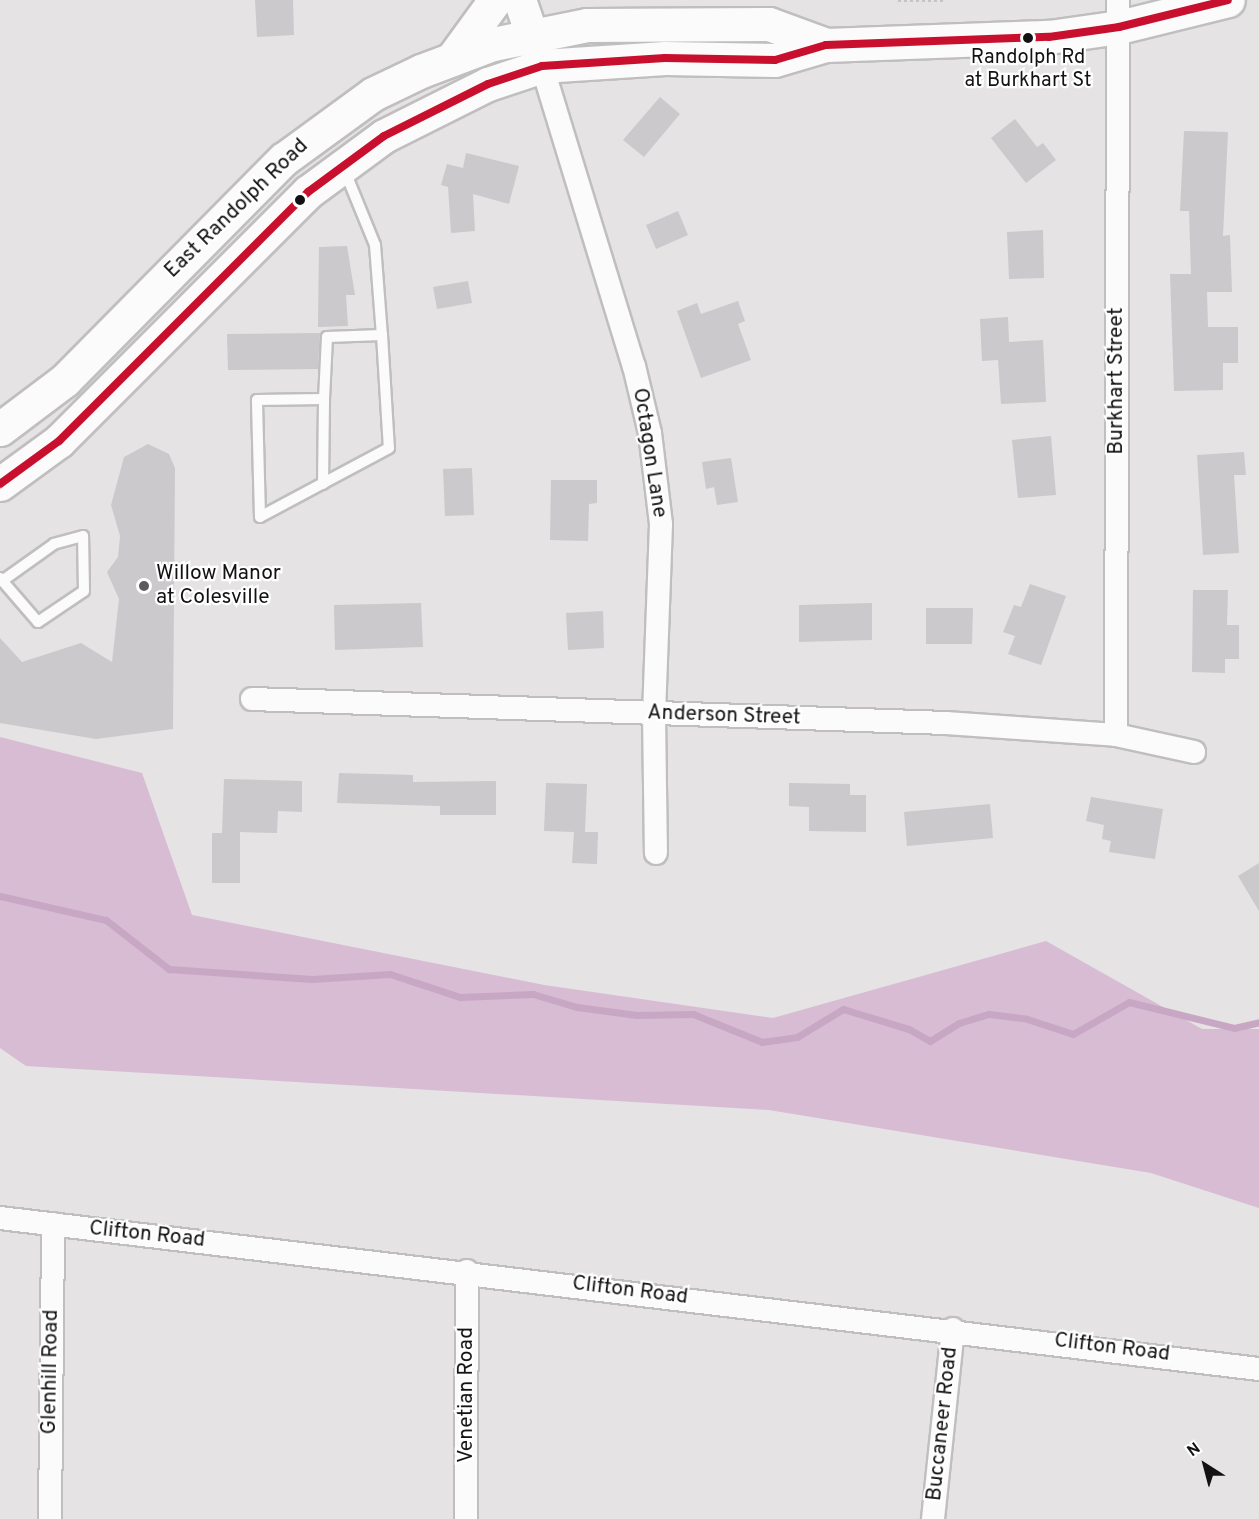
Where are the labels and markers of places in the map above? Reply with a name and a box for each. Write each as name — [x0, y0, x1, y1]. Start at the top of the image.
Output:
marker: Randolph Rd at Burkhart St — [1022, 32, 1034, 44]
place label: Randolph Rd at Burkhart St — [964, 47, 1092, 94]
unlabelled marker — [294, 194, 306, 206]
place label: Willow Manor at Colesville — [156, 561, 281, 611]
marker: Willow Manor at Colesville — [137, 579, 151, 593]

